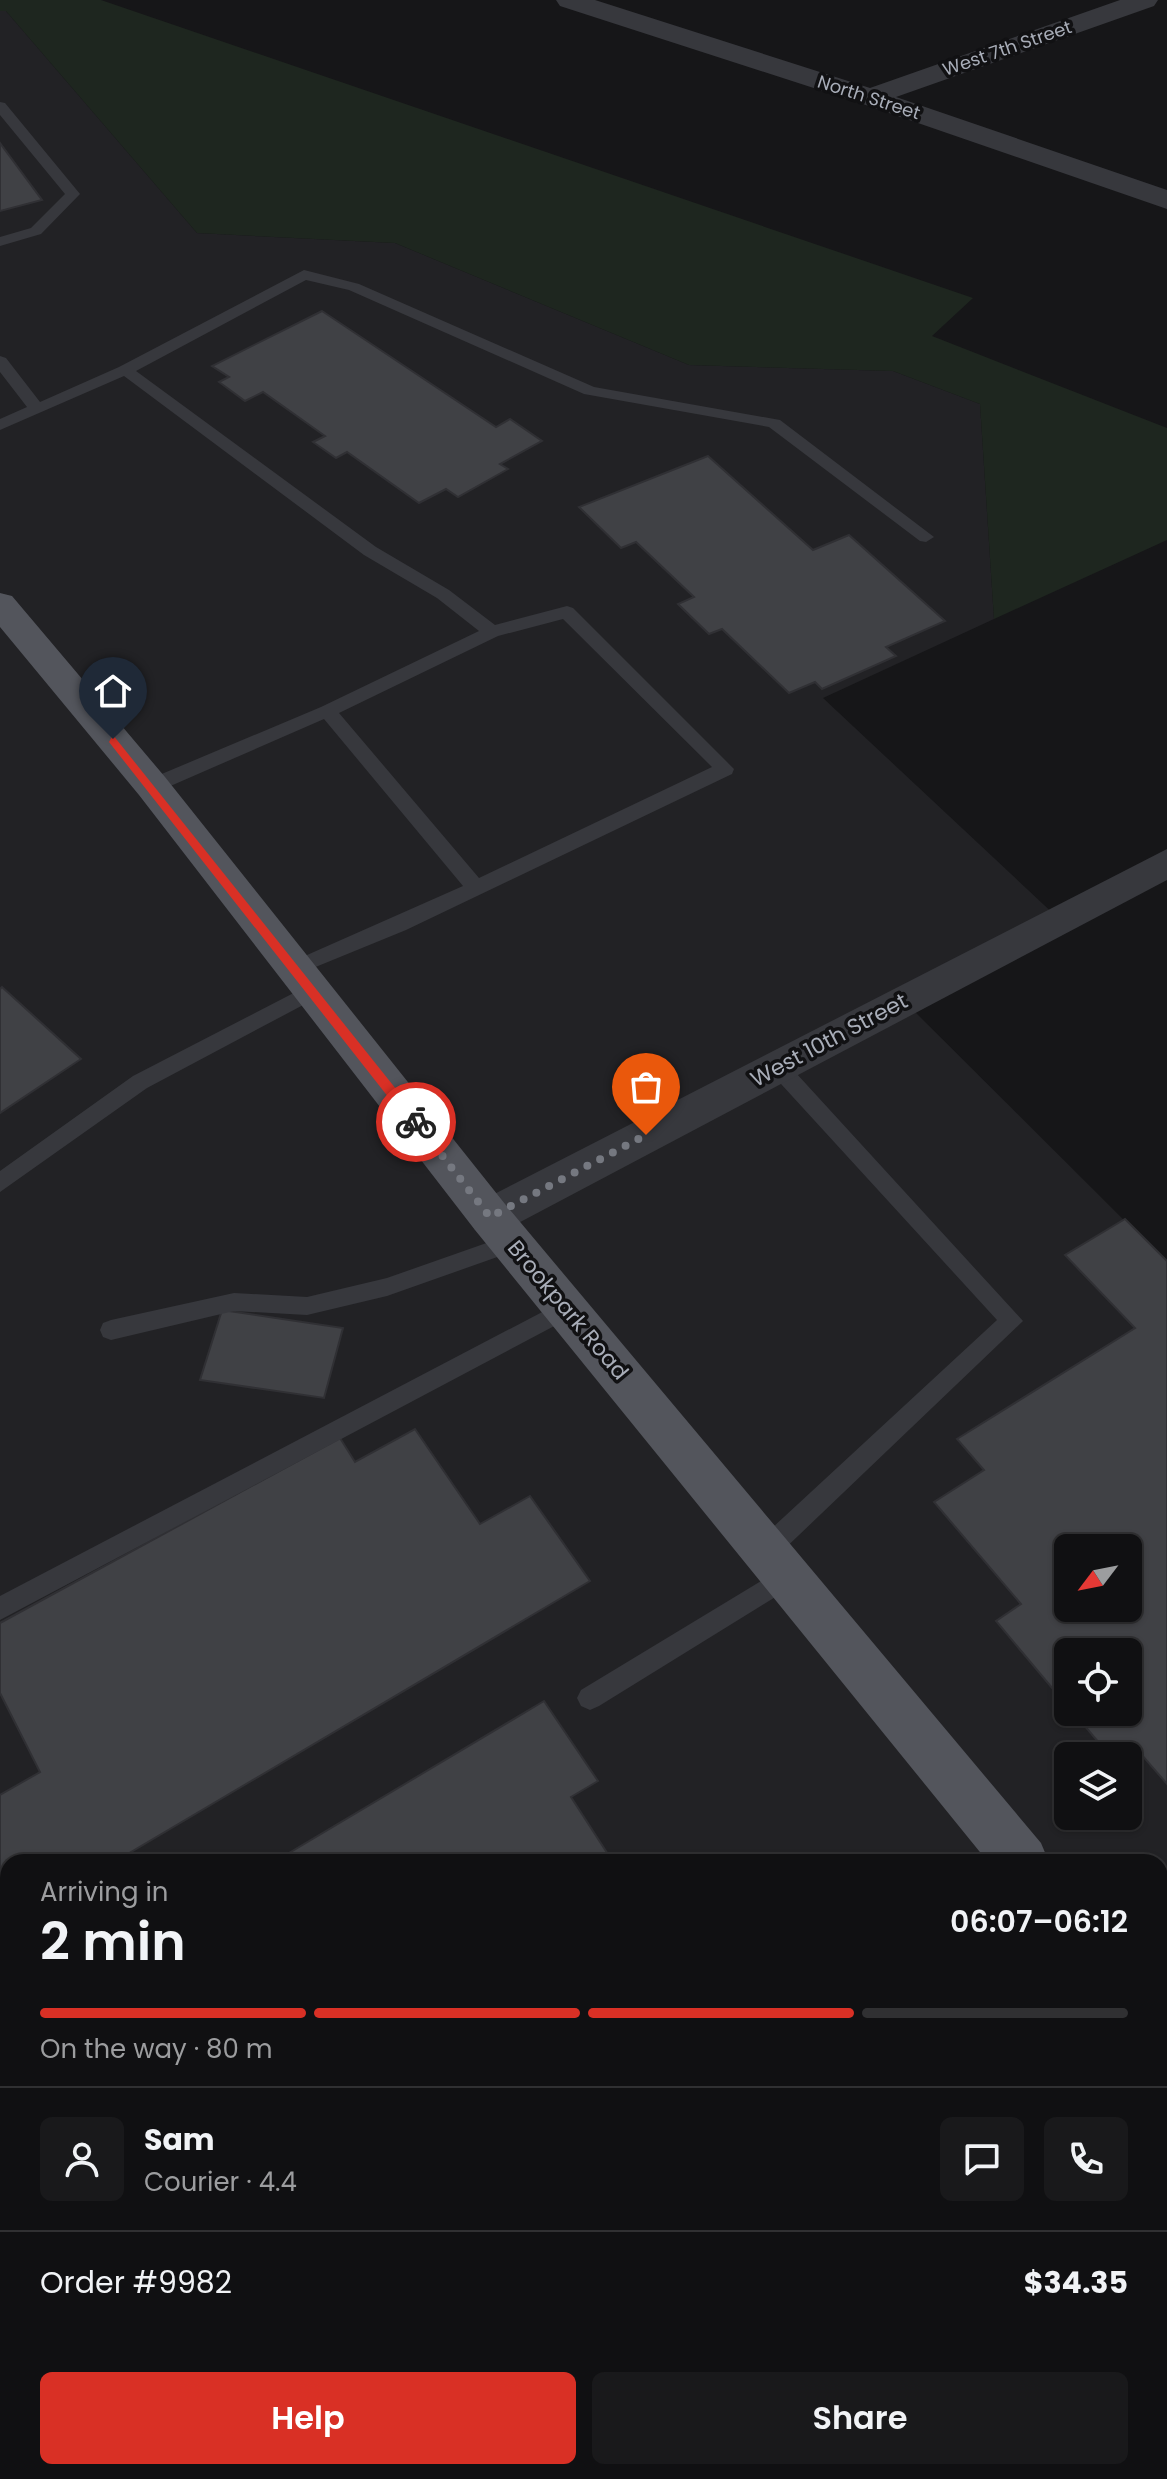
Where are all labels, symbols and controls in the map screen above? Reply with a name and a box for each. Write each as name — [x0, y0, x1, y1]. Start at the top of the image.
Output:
street label: West 7th Street — [939, 14, 1075, 82]
street label: North Street — [815, 69, 923, 125]
pin — [79, 657, 147, 739]
icon: home — [91, 669, 135, 713]
street label: West 10th Street — [745, 986, 913, 1094]
pin — [612, 1053, 680, 1135]
icon: bag — [624, 1065, 668, 1109]
courier — [376, 1082, 456, 1162]
icon: bike — [394, 1100, 438, 1144]
street label: Brookpark Road — [500, 1234, 636, 1386]
north arrow — [1054, 1534, 1142, 1622]
map controls — [1054, 1534, 1142, 1830]
button: locate — [1054, 1638, 1142, 1726]
button: layers — [1054, 1742, 1142, 1830]
text: Arriving in — [40, 1874, 169, 1910]
text: 06:07–06:12 — [950, 1900, 1128, 1943]
text: 2 min — [40, 1905, 186, 1978]
text: On the way · 80 m — [40, 2031, 273, 2067]
button: person — [40, 2117, 124, 2201]
button: chat — [940, 2117, 1024, 2201]
button: phone — [1044, 2117, 1128, 2201]
text: Sam — [144, 2118, 215, 2161]
text: Courier · 4.4 — [144, 2164, 297, 2200]
text: Order #9982 — [40, 2261, 232, 2304]
text: $34.35 — [1024, 2261, 1128, 2304]
button: Help — [40, 2372, 576, 2464]
button: Share — [592, 2372, 1128, 2464]

